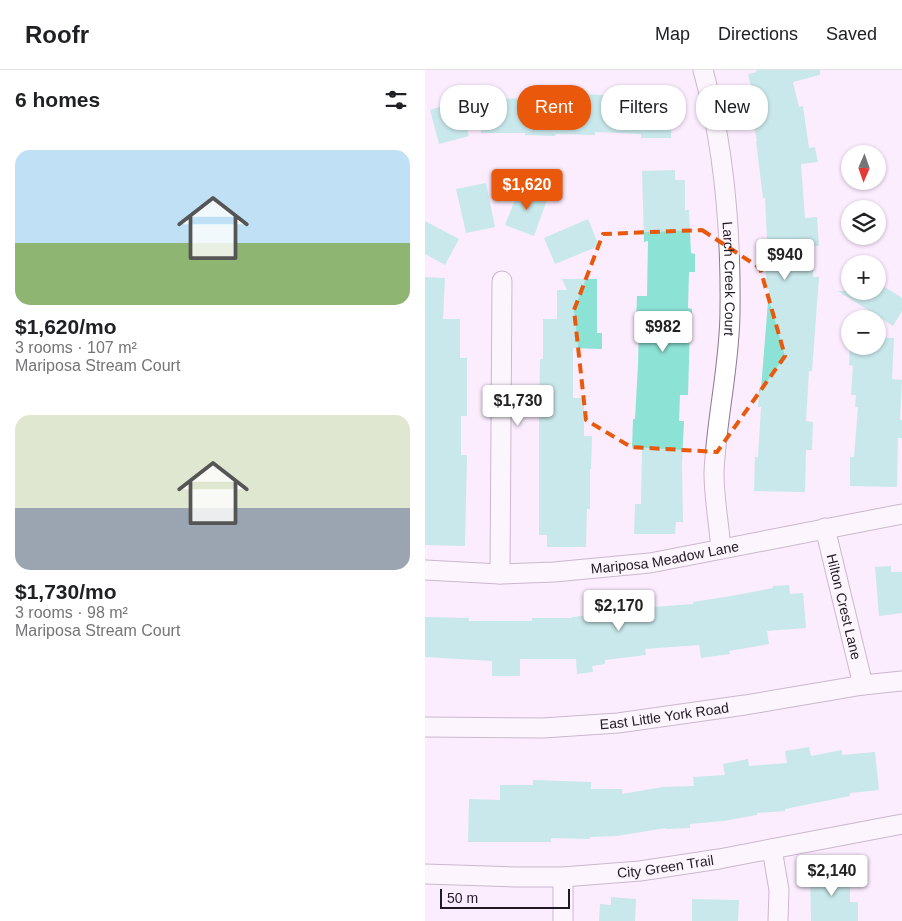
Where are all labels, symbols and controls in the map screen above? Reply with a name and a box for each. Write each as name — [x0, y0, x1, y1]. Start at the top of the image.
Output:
text: Roofr — [25, 21, 89, 48]
text: Map — [655, 24, 690, 44]
text: Directions — [718, 24, 798, 44]
text: Saved — [826, 24, 877, 44]
chip: Buy — [440, 85, 507, 130]
chip: Rent — [517, 85, 591, 130]
chip: Filters — [601, 85, 686, 130]
chip: New — [696, 85, 768, 130]
icon: filters — [382, 86, 410, 114]
text: 6 homes — [15, 88, 100, 111]
north arrow — [841, 145, 886, 190]
map controls — [841, 145, 886, 355]
pin: $1,620 — [486, 168, 568, 211]
text: $1,620 — [503, 176, 551, 193]
icon: home — [168, 183, 258, 273]
button: layers — [841, 200, 886, 245]
street label: Larch Creek Court — [720, 221, 738, 337]
pin: $940 — [755, 238, 815, 281]
text: $940 — [767, 246, 803, 263]
button: + — [841, 255, 886, 300]
pin: $982 — [633, 310, 693, 353]
button: − — [841, 310, 886, 355]
text: $1,620/mo — [15, 315, 117, 338]
text: $982 — [645, 318, 681, 335]
text: 3 rooms · 107 m² — [15, 339, 137, 356]
text: Mariposa Stream Court — [15, 357, 180, 374]
pin: $1,730 — [477, 384, 559, 427]
text: $1,730 — [494, 392, 542, 409]
icon: home — [168, 448, 258, 538]
street label: Mariposa Meadow Lane — [590, 538, 740, 577]
street label: Hilton Crest Lane — [824, 552, 865, 661]
text: $1,730/mo — [15, 580, 117, 603]
pin: $2,170 — [578, 590, 660, 632]
text: $2,170 — [595, 597, 643, 614]
text: 3 rooms · 98 m² — [15, 604, 128, 621]
text: Mariposa Stream Court — [15, 622, 180, 639]
street label: East Little York Road — [599, 699, 730, 732]
street label: City Green Trail — [616, 852, 715, 881]
pin: $2,140 — [791, 854, 873, 897]
text: $2,140 — [808, 862, 856, 879]
scale bar — [440, 886, 570, 909]
text: 50 m — [447, 890, 478, 906]

